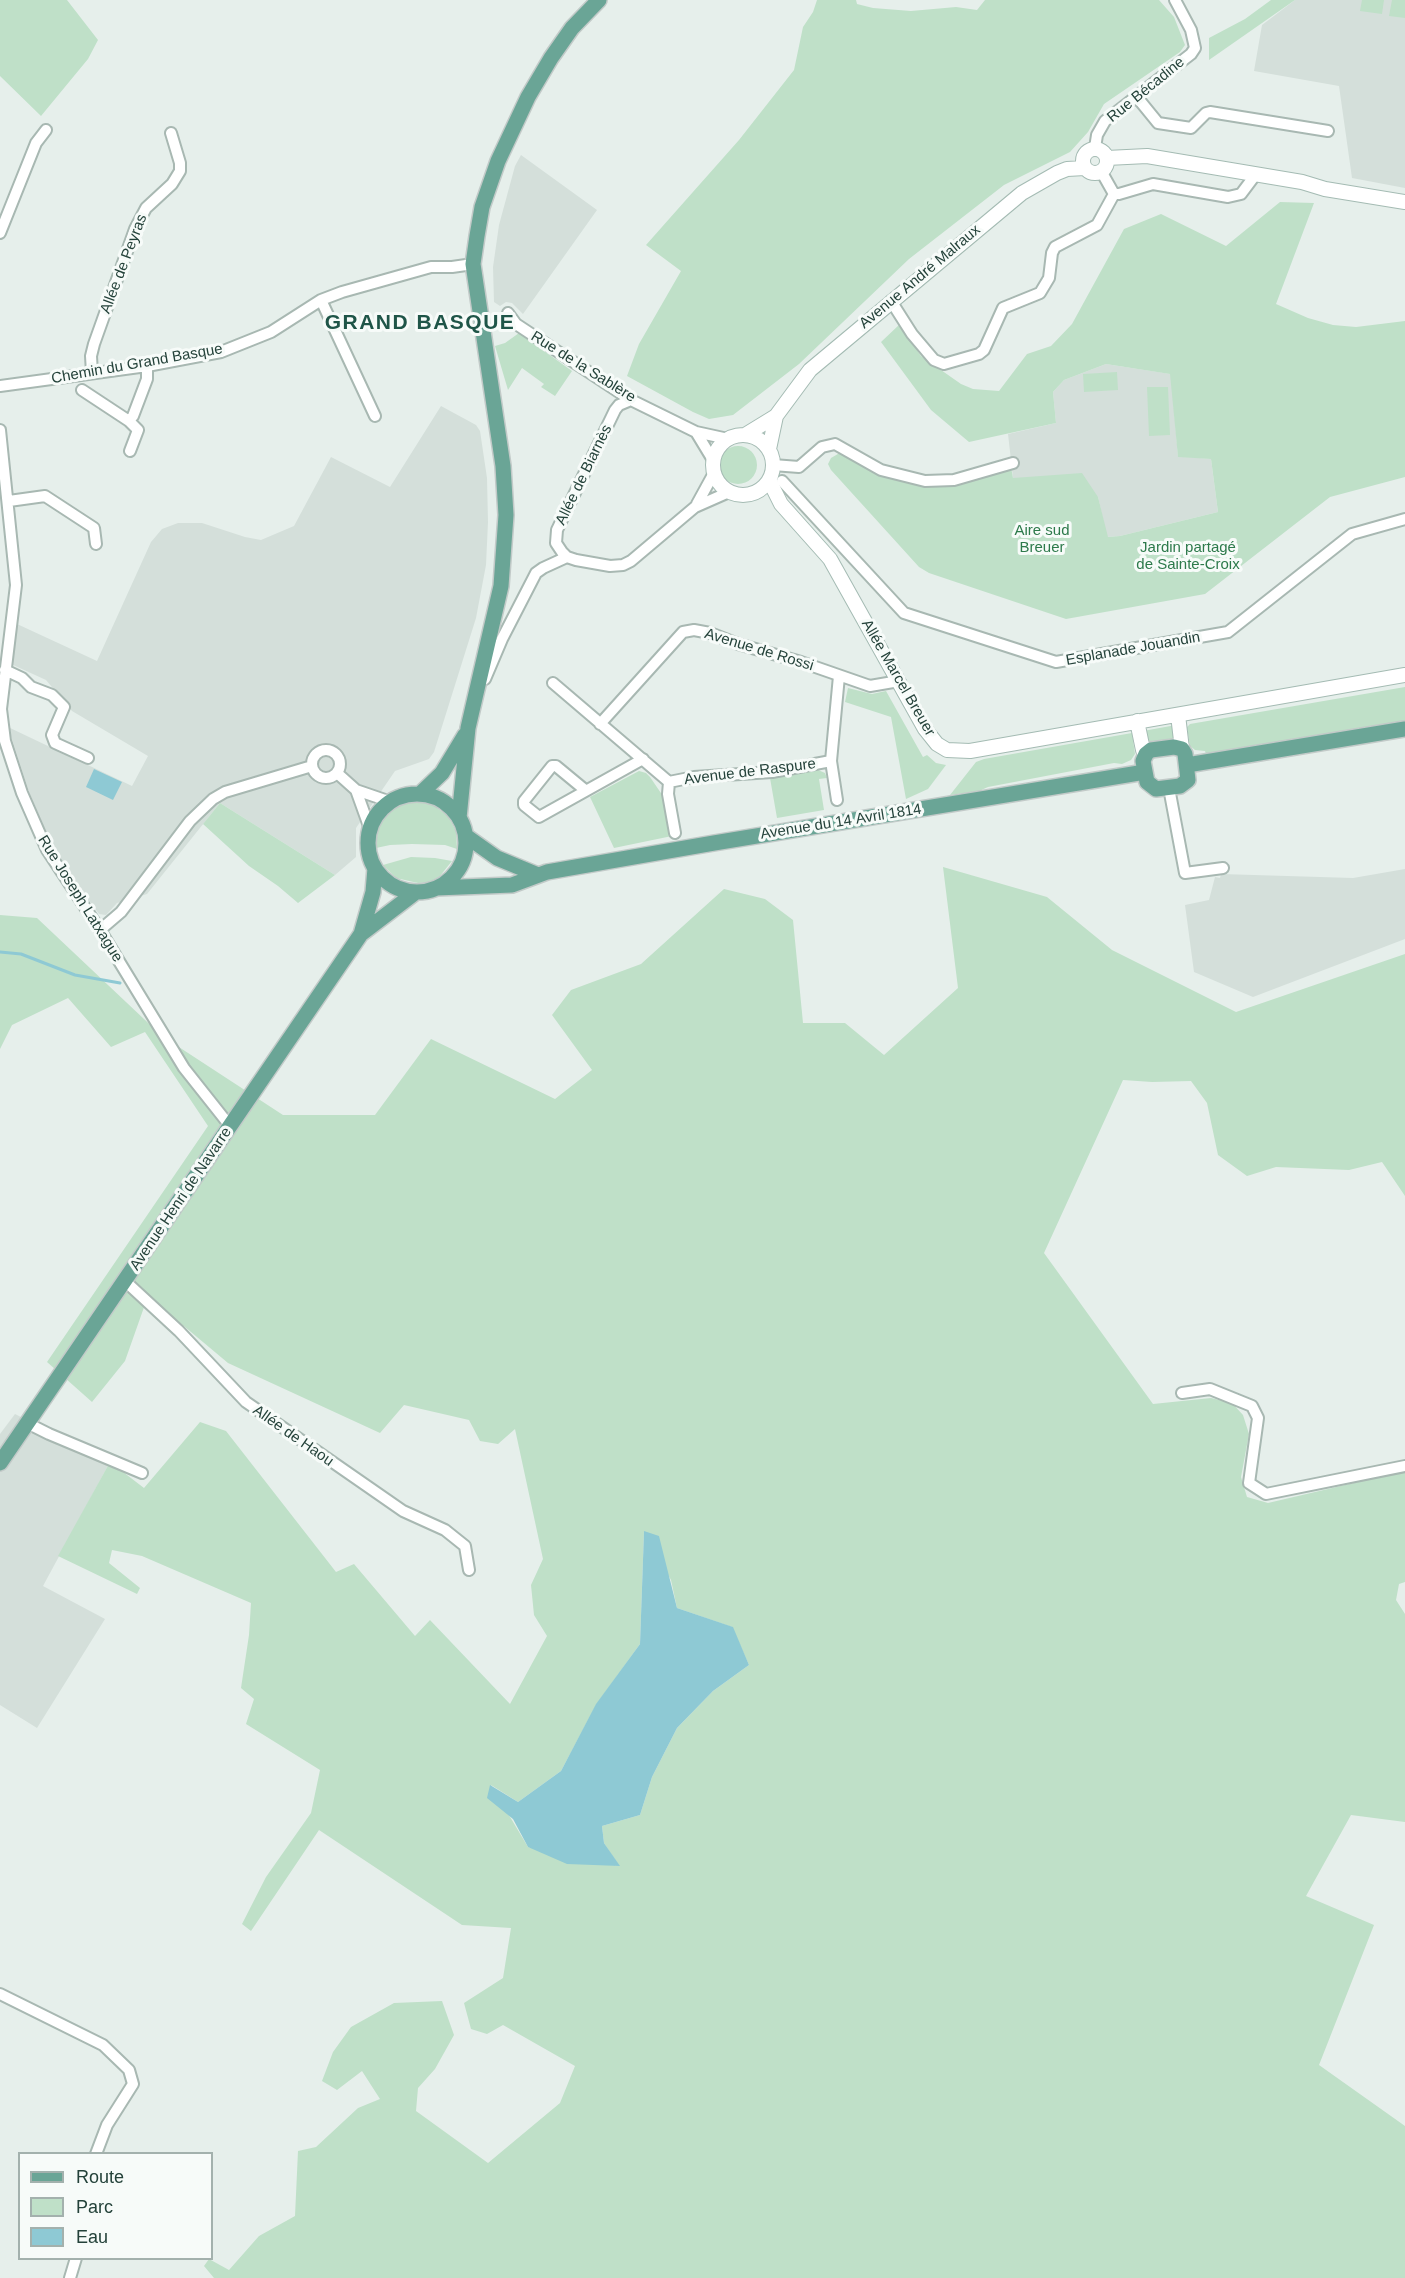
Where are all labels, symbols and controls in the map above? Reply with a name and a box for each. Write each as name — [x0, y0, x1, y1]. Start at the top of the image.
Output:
street label: Rue Bécadine — [1104, 53, 1188, 127]
street label: Allée de Peyras — [97, 212, 151, 316]
street label: Avenue André Malraux — [856, 221, 984, 333]
district label: GRAND BASQUE — [325, 310, 515, 336]
street label: Rue de la Sablère — [527, 328, 639, 406]
street label: Chemin du Grand Basque — [50, 340, 224, 388]
street label: Allée de Biarnès — [552, 422, 616, 528]
park label: Aire sud Breuer — [1014, 522, 1070, 557]
park label: Jardin partagé de Sainte-Croix — [1136, 539, 1240, 574]
street label: Allée Marcel Breuer — [857, 616, 939, 740]
street label: Avenue de Rossi — [702, 625, 816, 675]
street label: Esplanade Jouandin — [1064, 628, 1202, 670]
street label: Avenue de Raspure — [683, 755, 817, 789]
street label: Avenue du 14 Avril 1814 — [759, 800, 923, 844]
street label: Rue Joseph Latxague — [34, 832, 126, 966]
street label: Avenue Henri de Navarre — [126, 1124, 236, 1274]
street label: Allée de Haou — [249, 1402, 337, 1470]
legend — [18, 2152, 213, 2260]
text: Route — [76, 2167, 124, 2187]
text: Parc — [76, 2197, 113, 2217]
text: Eau — [76, 2227, 108, 2247]

